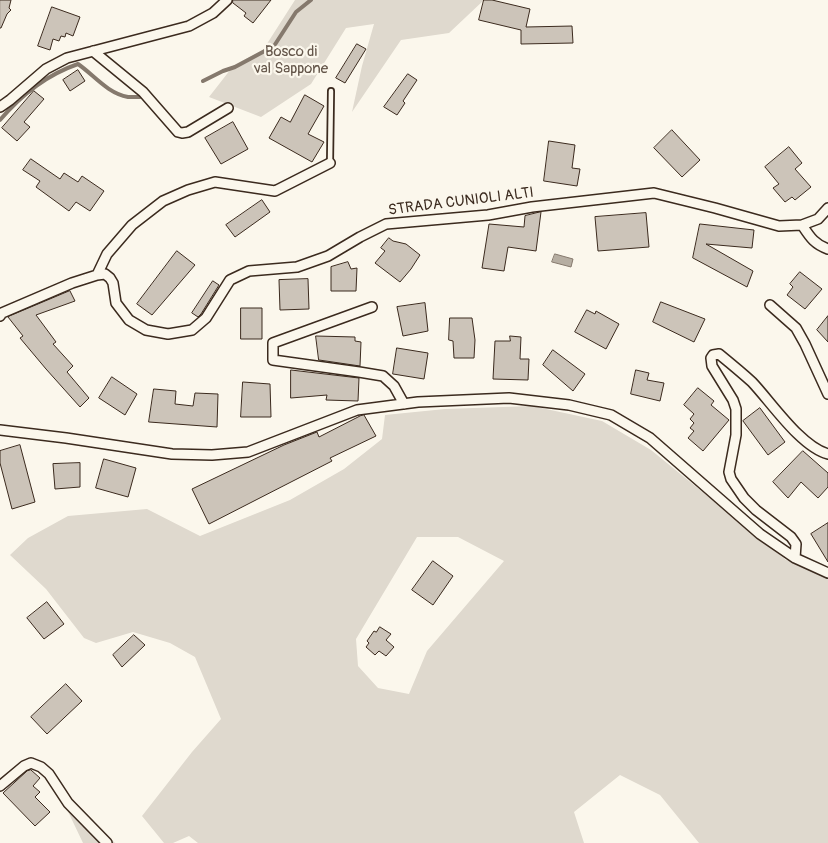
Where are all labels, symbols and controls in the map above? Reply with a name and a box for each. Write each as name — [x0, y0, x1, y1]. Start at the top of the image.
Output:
park label: Bosco di val Sappone — [254, 43, 328, 78]
street label: STRADA CUNIOLI ALTI — [387, 184, 535, 220]

